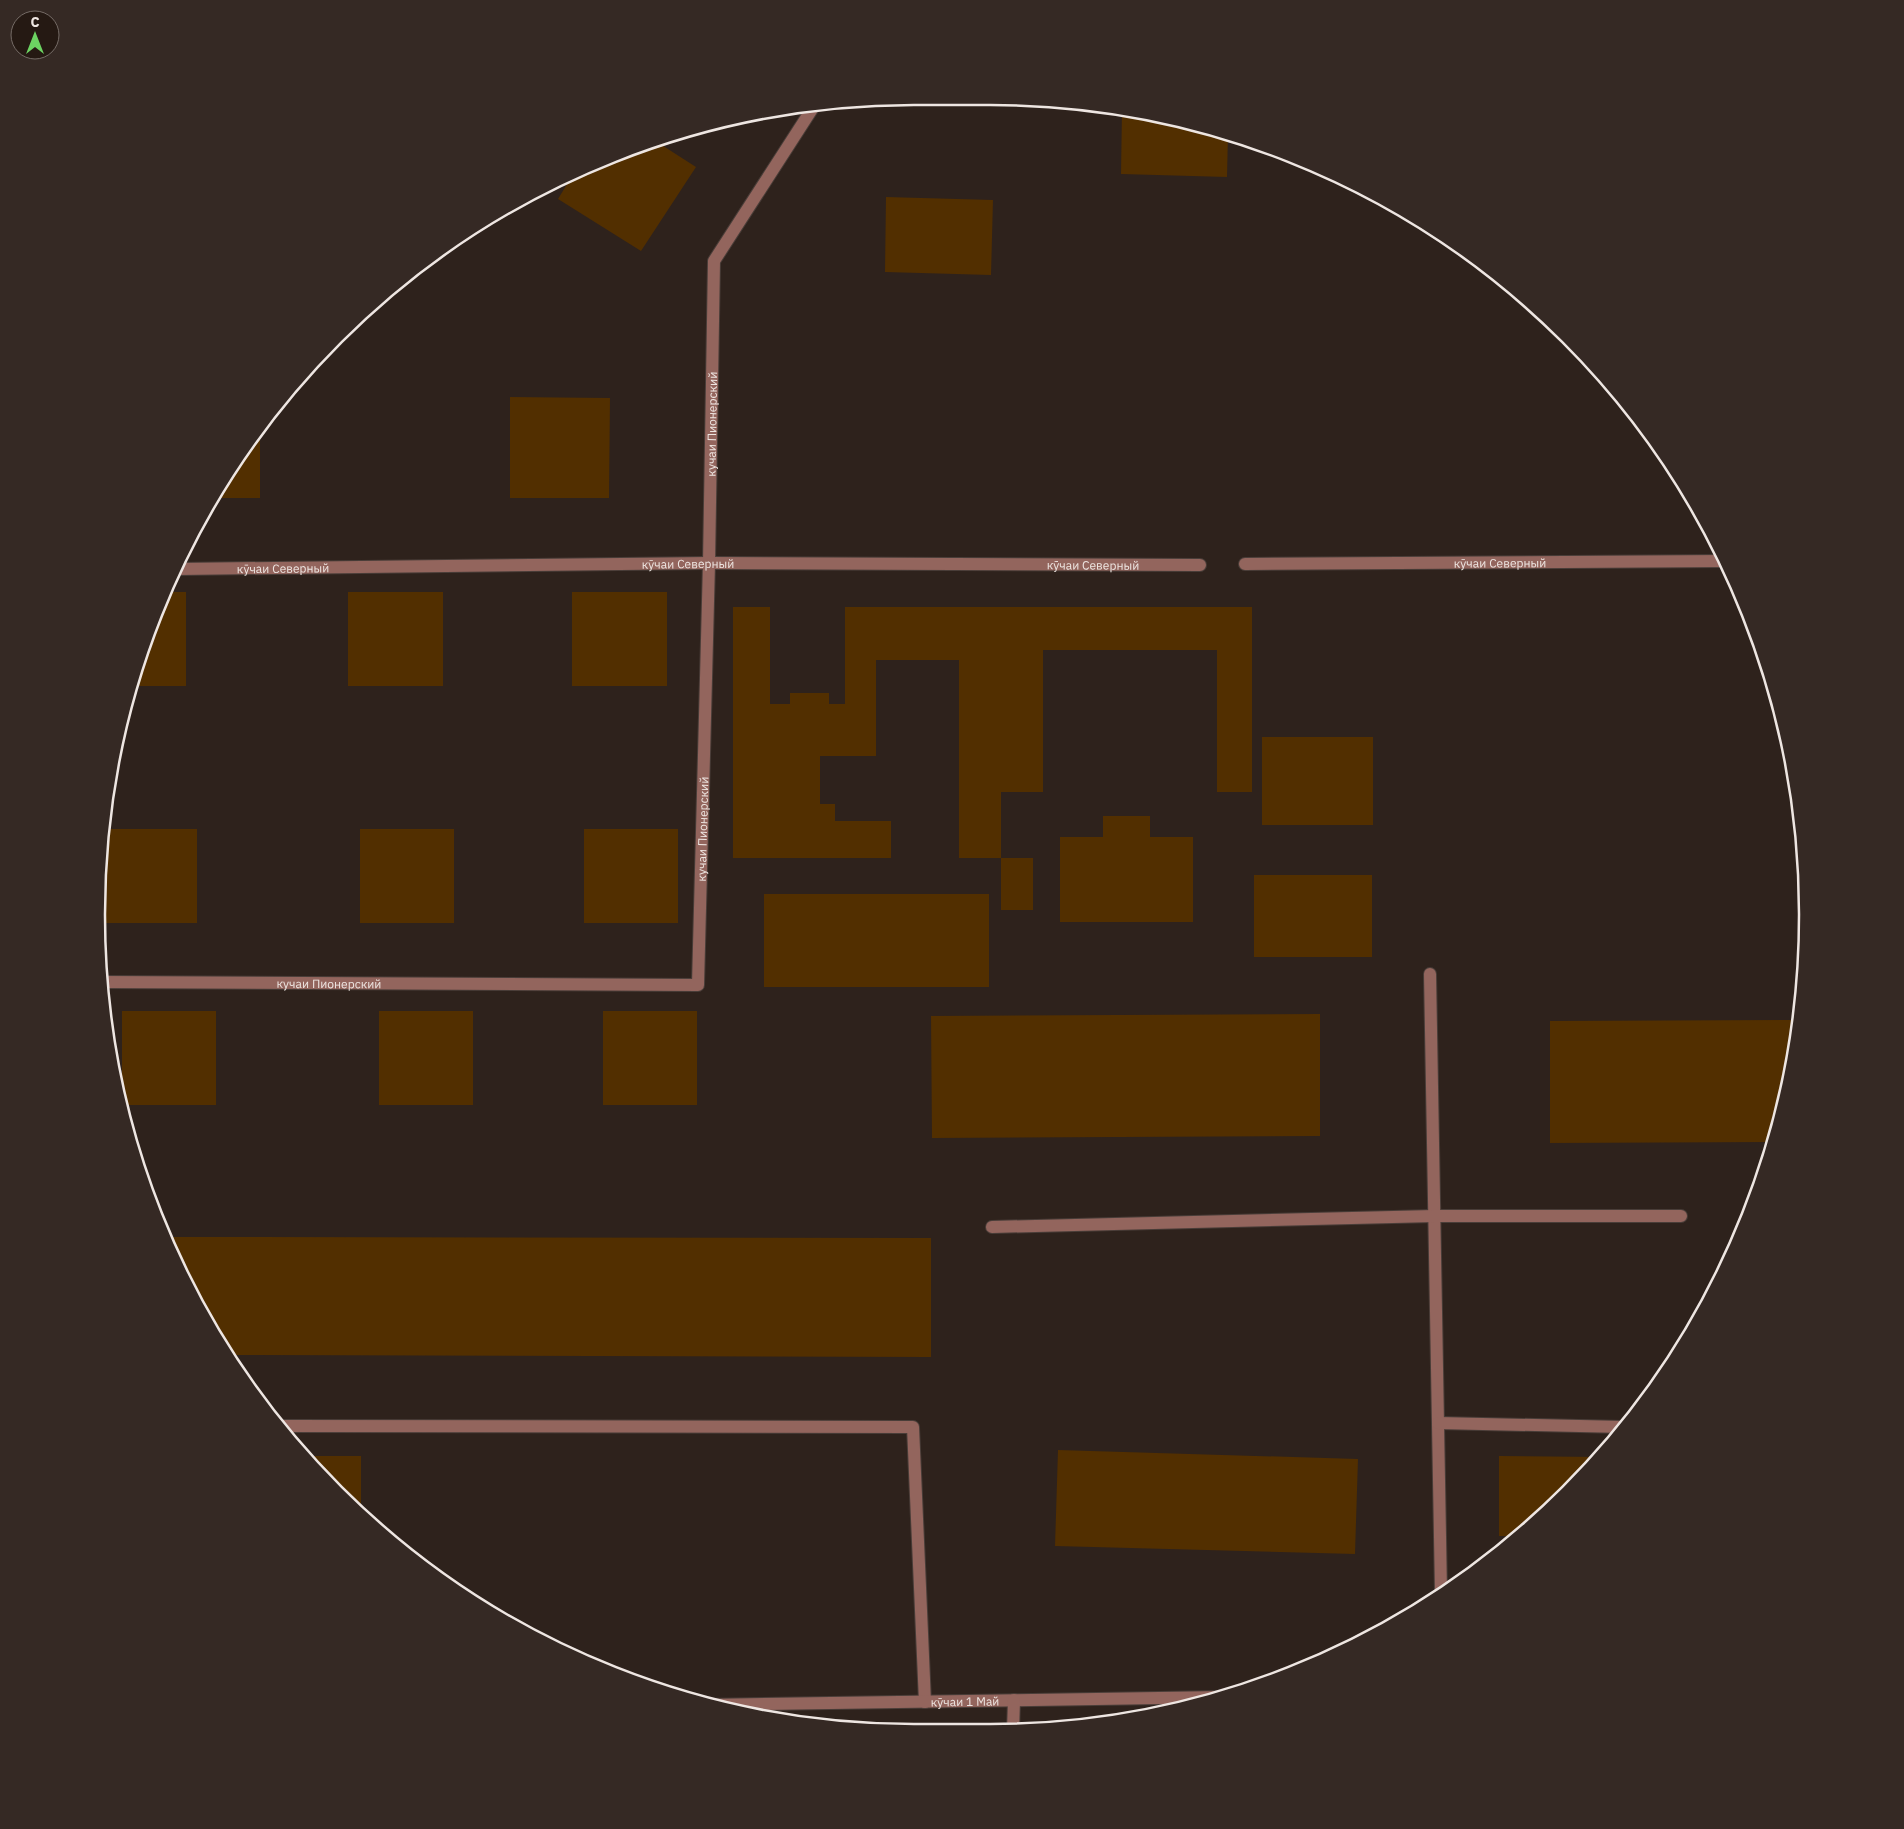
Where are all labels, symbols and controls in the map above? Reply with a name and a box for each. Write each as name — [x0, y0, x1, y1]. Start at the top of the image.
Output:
north arrow — [10, 10, 60, 60]
text: С — [30, 13, 40, 31]
street label: кучаи Пионерский — [703, 372, 720, 477]
street label: кӯчаи Северный — [642, 555, 734, 571]
street label: кӯчаи Северный — [1454, 555, 1546, 570]
street label: кӯчаи Северный — [1047, 557, 1139, 572]
street label: кӯчаи Северный — [237, 560, 329, 576]
street label: кучаи Пионерский — [693, 776, 711, 882]
street label: кучаи Пионерский — [276, 975, 382, 991]
street label: кӯчаи 1 Май — [931, 1693, 999, 1709]

